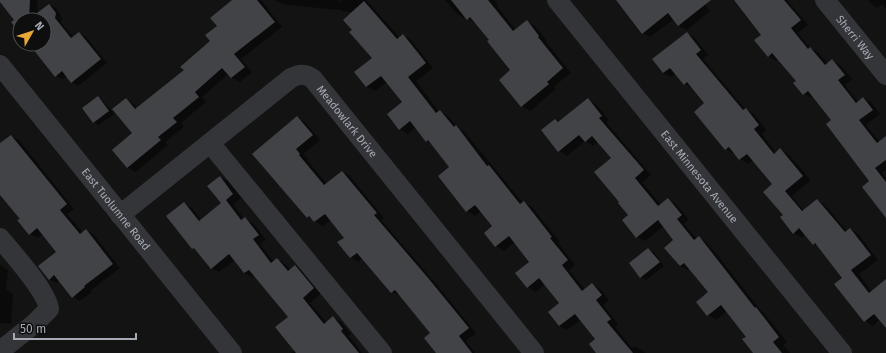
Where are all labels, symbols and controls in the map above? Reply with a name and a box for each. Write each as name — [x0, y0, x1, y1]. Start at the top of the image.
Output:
north arrow — [12, 12, 52, 52]
street label: Sherri Way — [833, 13, 877, 63]
text: N — [32, 19, 47, 33]
street label: Meadowlark Drive — [314, 83, 380, 160]
street label: East Minnesota Avenue — [658, 128, 740, 226]
street label: East Tuolumne Road — [79, 166, 153, 253]
scale bar — [14, 315, 136, 341]
text: 50 m — [20, 322, 46, 336]

